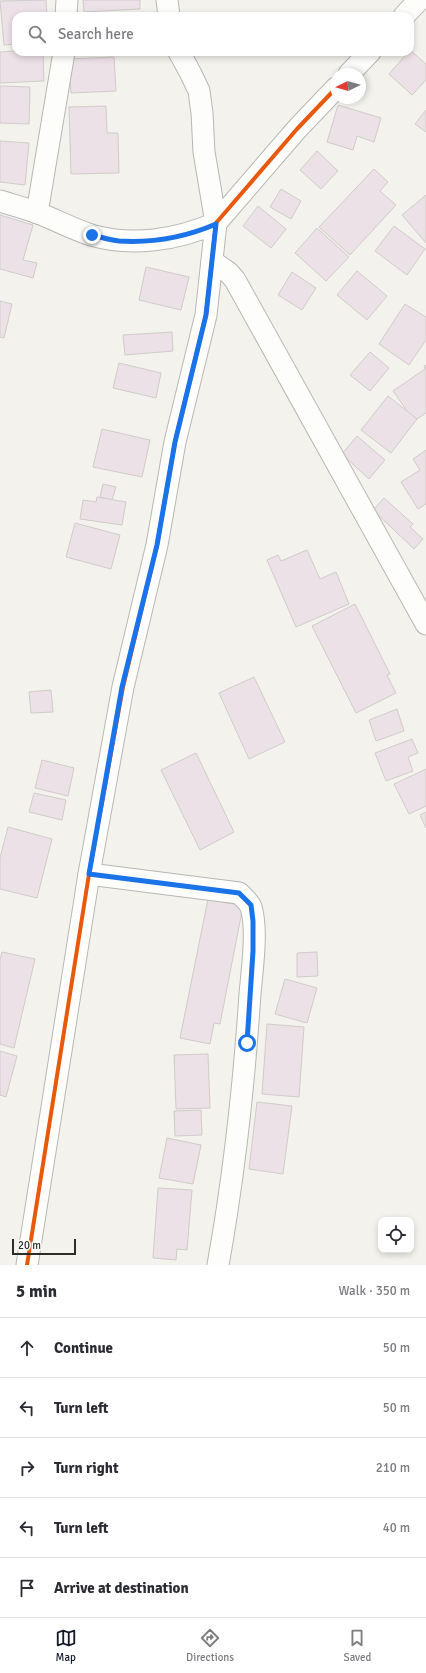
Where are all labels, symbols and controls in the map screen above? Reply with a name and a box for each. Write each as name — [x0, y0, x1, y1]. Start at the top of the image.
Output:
search box — [12, 12, 414, 56]
icon: search — [26, 23, 48, 45]
text: Search here — [58, 25, 134, 43]
north arrow — [330, 68, 366, 104]
route end — [83, 226, 101, 244]
route start — [238, 1034, 256, 1052]
map controls — [378, 1217, 414, 1253]
button: locate — [378, 1217, 414, 1253]
scale bar — [12, 1237, 76, 1256]
text: 20 m — [18, 1239, 41, 1252]
text: 5 min — [16, 1281, 57, 1302]
text: Walk · 350 m — [339, 1283, 410, 1299]
icon: ahead — [16, 1337, 38, 1359]
text: Continue — [54, 1339, 113, 1357]
text: 50 m — [383, 1340, 410, 1356]
icon: left — [16, 1397, 38, 1419]
text: Turn left — [54, 1399, 108, 1417]
text: 50 m — [383, 1400, 410, 1416]
icon: right — [16, 1457, 38, 1479]
text: Turn right — [54, 1459, 119, 1477]
text: 210 m — [376, 1460, 410, 1476]
icon: left — [16, 1517, 38, 1539]
text: Turn left — [54, 1519, 108, 1537]
text: 40 m — [383, 1520, 410, 1536]
icon: arrive — [16, 1577, 38, 1599]
text: Arrive at destination — [54, 1579, 189, 1597]
tab: Map — [55, 1627, 77, 1664]
tab: Directions — [186, 1627, 234, 1664]
tab: Saved — [344, 1627, 371, 1664]

